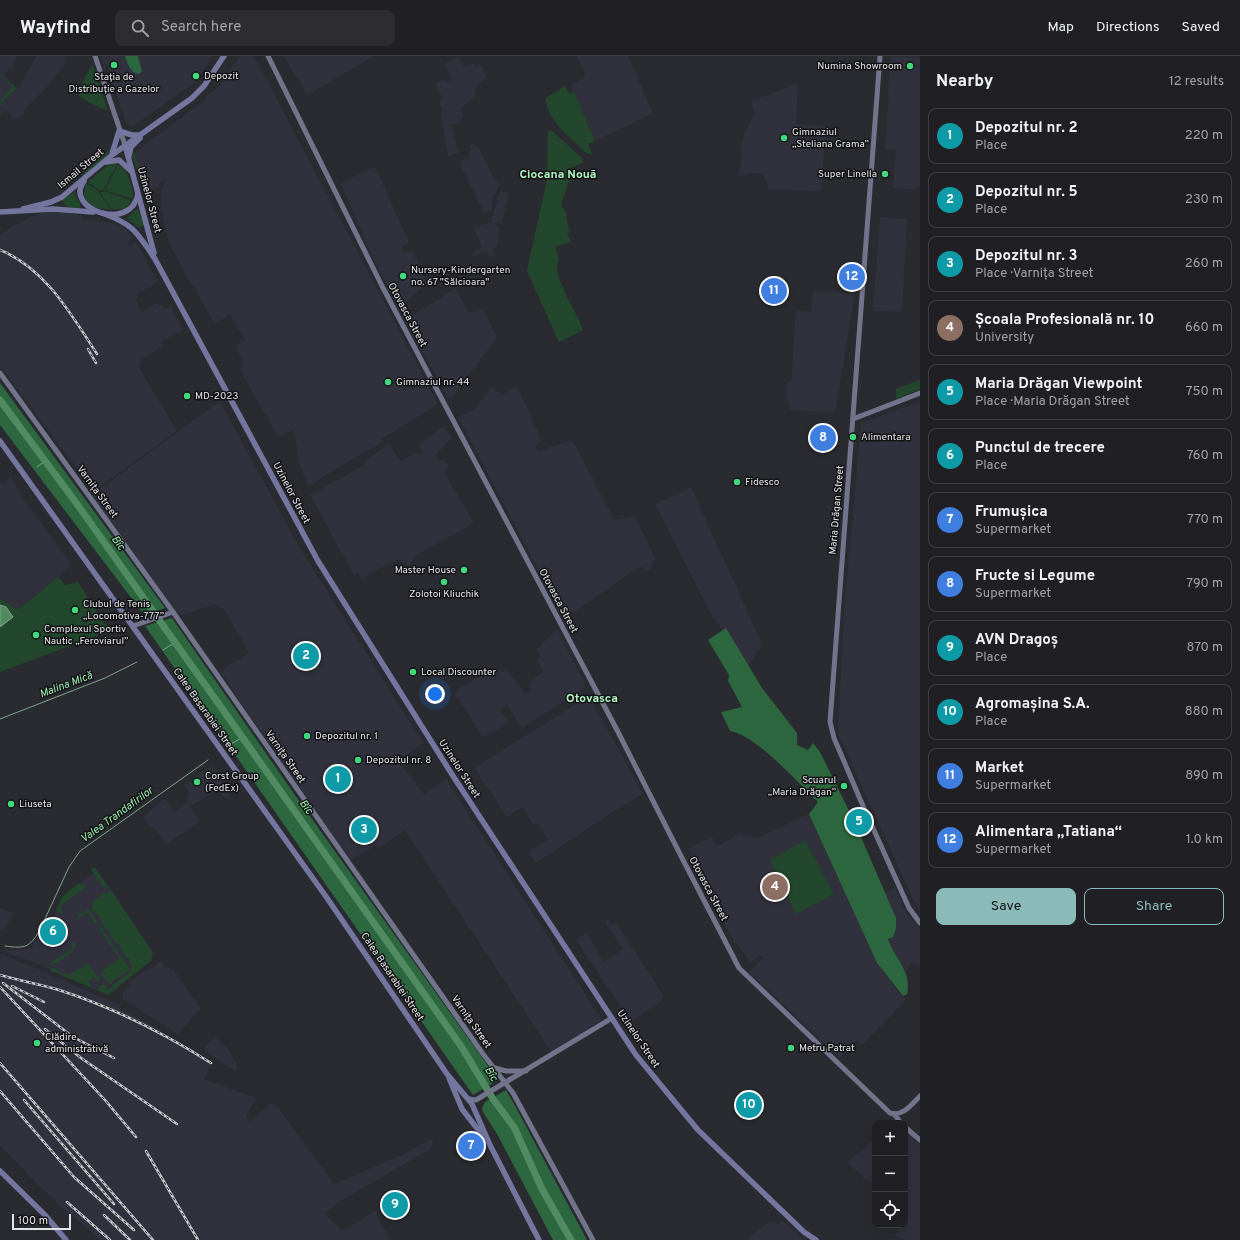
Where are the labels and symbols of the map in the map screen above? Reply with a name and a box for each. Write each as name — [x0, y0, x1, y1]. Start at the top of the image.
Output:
marker: Stația de Distribuție a Gazelor — [109, 60, 119, 70]
place label: Numina Showroom — [817, 60, 902, 73]
marker: Numina Showroom — [905, 61, 915, 71]
place label: Depozit — [204, 70, 239, 83]
place label: Stația de Distribuție a Gazelor — [69, 71, 160, 96]
marker: Depozit — [191, 71, 201, 81]
place label: Gimnaziul „Steliana Grama” — [792, 126, 869, 151]
marker: Gimnaziul „Steliana Grama” — [779, 133, 789, 143]
street label: Ismail Street — [55, 146, 107, 192]
street label: Uzinelor Street — [134, 166, 164, 235]
district label: Ciocana Nouă — [519, 167, 597, 183]
place label: Super Linella — [818, 168, 877, 181]
marker: Super Linella — [880, 169, 890, 179]
pin: 12 — [839, 262, 865, 292]
place label: Nursery-Kindergarten no. 67 "Sălcioara" — [411, 264, 510, 289]
marker: Nursery-Kindergarten no. 67 "Sălcioara" — [398, 271, 408, 281]
pin: 11 — [761, 276, 787, 306]
street label: Otovasca Street — [385, 280, 430, 350]
place label: Gimnaziul nr. 44 — [396, 376, 470, 389]
marker: Gimnaziul nr. 44 — [383, 377, 393, 387]
place label: MD-2023 — [195, 390, 239, 403]
marker: MD-2023 — [182, 391, 192, 401]
pin: 8 — [810, 423, 836, 453]
place label: Alimentara — [861, 431, 911, 444]
marker: Alimentara — [848, 432, 858, 442]
street label: Uzinelor Street — [269, 460, 313, 526]
street label: Varnița Street — [74, 463, 121, 521]
street label: Maria Drăgan Street — [827, 465, 847, 555]
place label: Fidesco — [745, 476, 780, 489]
marker: Fidesco — [732, 477, 742, 487]
water label: Bîc — [108, 533, 128, 554]
place label: Master House — [395, 564, 456, 577]
marker: Master House — [459, 565, 469, 575]
street label: Otovasca Street — [536, 566, 581, 636]
marker: Zolotoi Kliuchik — [439, 577, 449, 587]
place label: Zolotoi Kliuchik — [409, 588, 479, 601]
place label: Clubul de Tenis „Locomotiva-777” — [83, 598, 164, 623]
marker: Clubul de Tenis „Locomotiva-777” — [70, 605, 80, 615]
place label: Complexul Sportiv Nautic „Feroviarul” — [44, 623, 128, 648]
marker: Complexul Sportiv Nautic „Feroviarul” — [31, 630, 41, 640]
pin: 2 — [293, 641, 319, 671]
street label: Calea Basarabiei Street — [170, 666, 240, 759]
place label: Local Discounter — [421, 666, 496, 679]
marker: Local Discounter — [408, 667, 418, 677]
water label: Malina Mică — [38, 668, 96, 701]
your location — [425, 684, 445, 704]
district label: Otovasca — [566, 691, 618, 707]
street label: Varnița Street — [262, 728, 308, 786]
place label: Depozitul nr. 1 — [315, 730, 378, 743]
marker: Depozitul nr. 1 — [302, 731, 312, 741]
street label: Uzinelor Street — [435, 737, 483, 801]
place label: Depozitul nr. 8 — [366, 754, 431, 767]
marker: Depozitul nr. 8 — [353, 755, 363, 765]
pin: 1 — [325, 764, 351, 794]
place label: Corst Group (FedEx) — [205, 770, 259, 795]
place label: Scuarul „Maria Drăgan” — [768, 774, 836, 799]
marker: Corst Group (FedEx) — [192, 777, 202, 787]
marker: Scuarul „Maria Drăgan” — [839, 781, 849, 791]
water label: Valea Trandafirilor — [78, 783, 157, 846]
water label: Bîc — [296, 797, 316, 818]
place label: Liuseta — [19, 798, 52, 811]
marker: Liuseta — [6, 799, 16, 809]
pin: 5 — [846, 807, 872, 837]
pin: 3 — [351, 815, 377, 845]
street label: Otovasca Street — [686, 854, 731, 924]
pin: 4 — [762, 872, 788, 902]
pin: 6 — [40, 917, 66, 947]
street label: Calea Basarabiei Street — [358, 930, 427, 1024]
street label: Varnița Street — [448, 993, 494, 1051]
street label: Uzinelor Street — [614, 1007, 662, 1071]
place label: Clădire administrativă — [45, 1031, 108, 1056]
marker: Clădire administrativă — [32, 1038, 42, 1048]
place label: Metru Patrat — [799, 1042, 855, 1055]
marker: Metru Patrat — [786, 1043, 796, 1053]
water label: Bîc — [481, 1064, 501, 1085]
pin: 10 — [736, 1090, 762, 1120]
pin: 7 — [458, 1131, 484, 1161]
pin: 9 — [382, 1190, 408, 1220]
scale bar — [12, 1212, 71, 1231]

